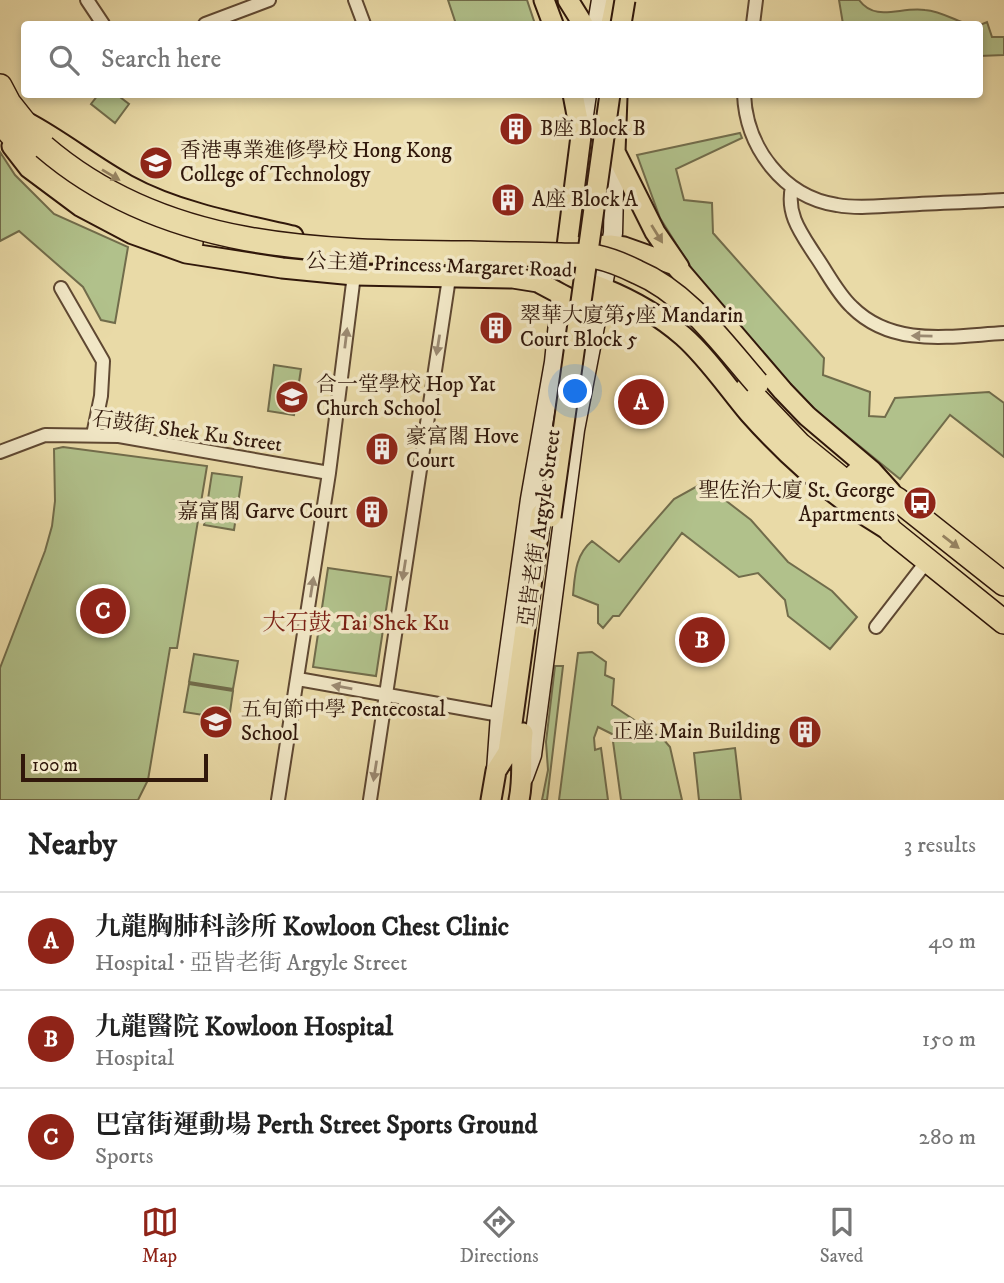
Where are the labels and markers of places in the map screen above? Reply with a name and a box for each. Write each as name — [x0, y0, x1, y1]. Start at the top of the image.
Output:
building icon: B座 Block B — [497, 110, 535, 148]
place label: B座 Block B — [540, 116, 646, 142]
place label: 香港專業進修學校 Hong Kong College of Technology — [180, 138, 452, 188]
school or university icon: 香港專業進修學校 Hong Kong College of Technology — [137, 144, 175, 182]
building icon: A座 Block A — [489, 181, 527, 219]
place label: A座 Block A — [532, 187, 638, 213]
place label: 翠華大廈第5座 Mandarin Court Block 5 — [520, 303, 744, 353]
building icon: 翠華大廈第5座 Mandarin Court Block 5 — [477, 309, 515, 347]
place label: 合一堂學校 Hop Yat Church School — [316, 372, 496, 422]
pin: A — [618, 376, 664, 428]
school or university icon: 合一堂學校 Hop Yat Church School — [273, 378, 311, 416]
place label: 豪富閣 Hove Court — [406, 424, 519, 474]
building icon: 豪富閣 Hove Court — [363, 430, 401, 468]
place label: 聖佐治大廈 St. George Apartments — [698, 478, 895, 528]
bus stop icon: 聖佐治大廈 St. George Apartments — [901, 484, 939, 522]
building icon: 嘉富閣 Garve Court — [353, 493, 391, 531]
place label: 嘉富閣 Garve Court — [178, 499, 348, 525]
pin: C — [80, 585, 126, 637]
pin: B — [679, 614, 725, 666]
place label: 五旬節中學 Pentecostal School — [241, 697, 446, 747]
school or university icon: 五旬節中學 Pentecostal School — [197, 703, 235, 741]
building icon: 正座 Main Building — [786, 713, 824, 751]
place label: 正座 Main Building — [612, 719, 781, 745]

